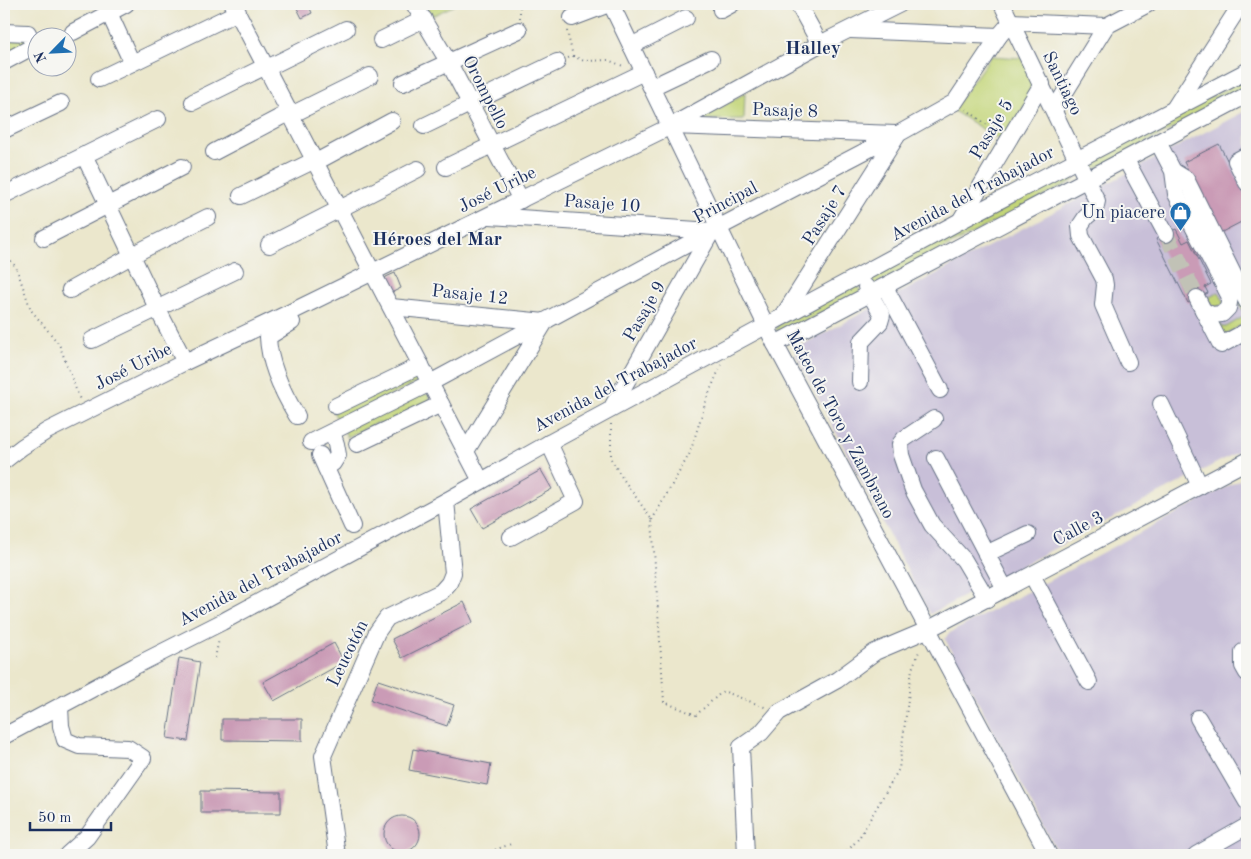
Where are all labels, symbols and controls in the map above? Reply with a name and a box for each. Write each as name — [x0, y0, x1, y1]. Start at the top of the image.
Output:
north arrow — [28, 28, 78, 78]
district label: Halley — [785, 40, 841, 59]
text: N — [32, 49, 50, 65]
street label: Santiago — [1039, 49, 1085, 118]
street label: Orompello — [459, 53, 511, 132]
street label: Pasaje 5 — [967, 96, 1017, 163]
street label: Pasaje 8 — [751, 101, 819, 121]
street label: Avenida del Trabajador — [888, 143, 1058, 245]
street label: José Uribe — [456, 163, 539, 216]
street label: Principal — [690, 178, 761, 227]
street label: Pasaje 7 — [800, 183, 850, 249]
street label: Pasaje 10 — [563, 192, 641, 216]
shop icon: Un piacere — [1169, 200, 1193, 231]
place label: Un piacere — [1081, 204, 1165, 222]
district label: Héroes del Mar — [372, 231, 502, 250]
street label: Pasaje 9 — [620, 278, 669, 345]
street label: Pasaje 12 — [431, 282, 509, 308]
street label: Mateo de Toro y Zambrano — [783, 327, 898, 522]
street label: Avenida del Trabajador — [531, 334, 701, 436]
street label: José Uribe — [92, 340, 175, 394]
street label: Calle 3 — [1050, 508, 1107, 550]
street label: Avenida del Trabajador — [176, 528, 346, 630]
street label: Leucotón — [324, 617, 372, 690]
scale bar — [30, 799, 111, 831]
text: 50 m — [38, 811, 72, 826]

